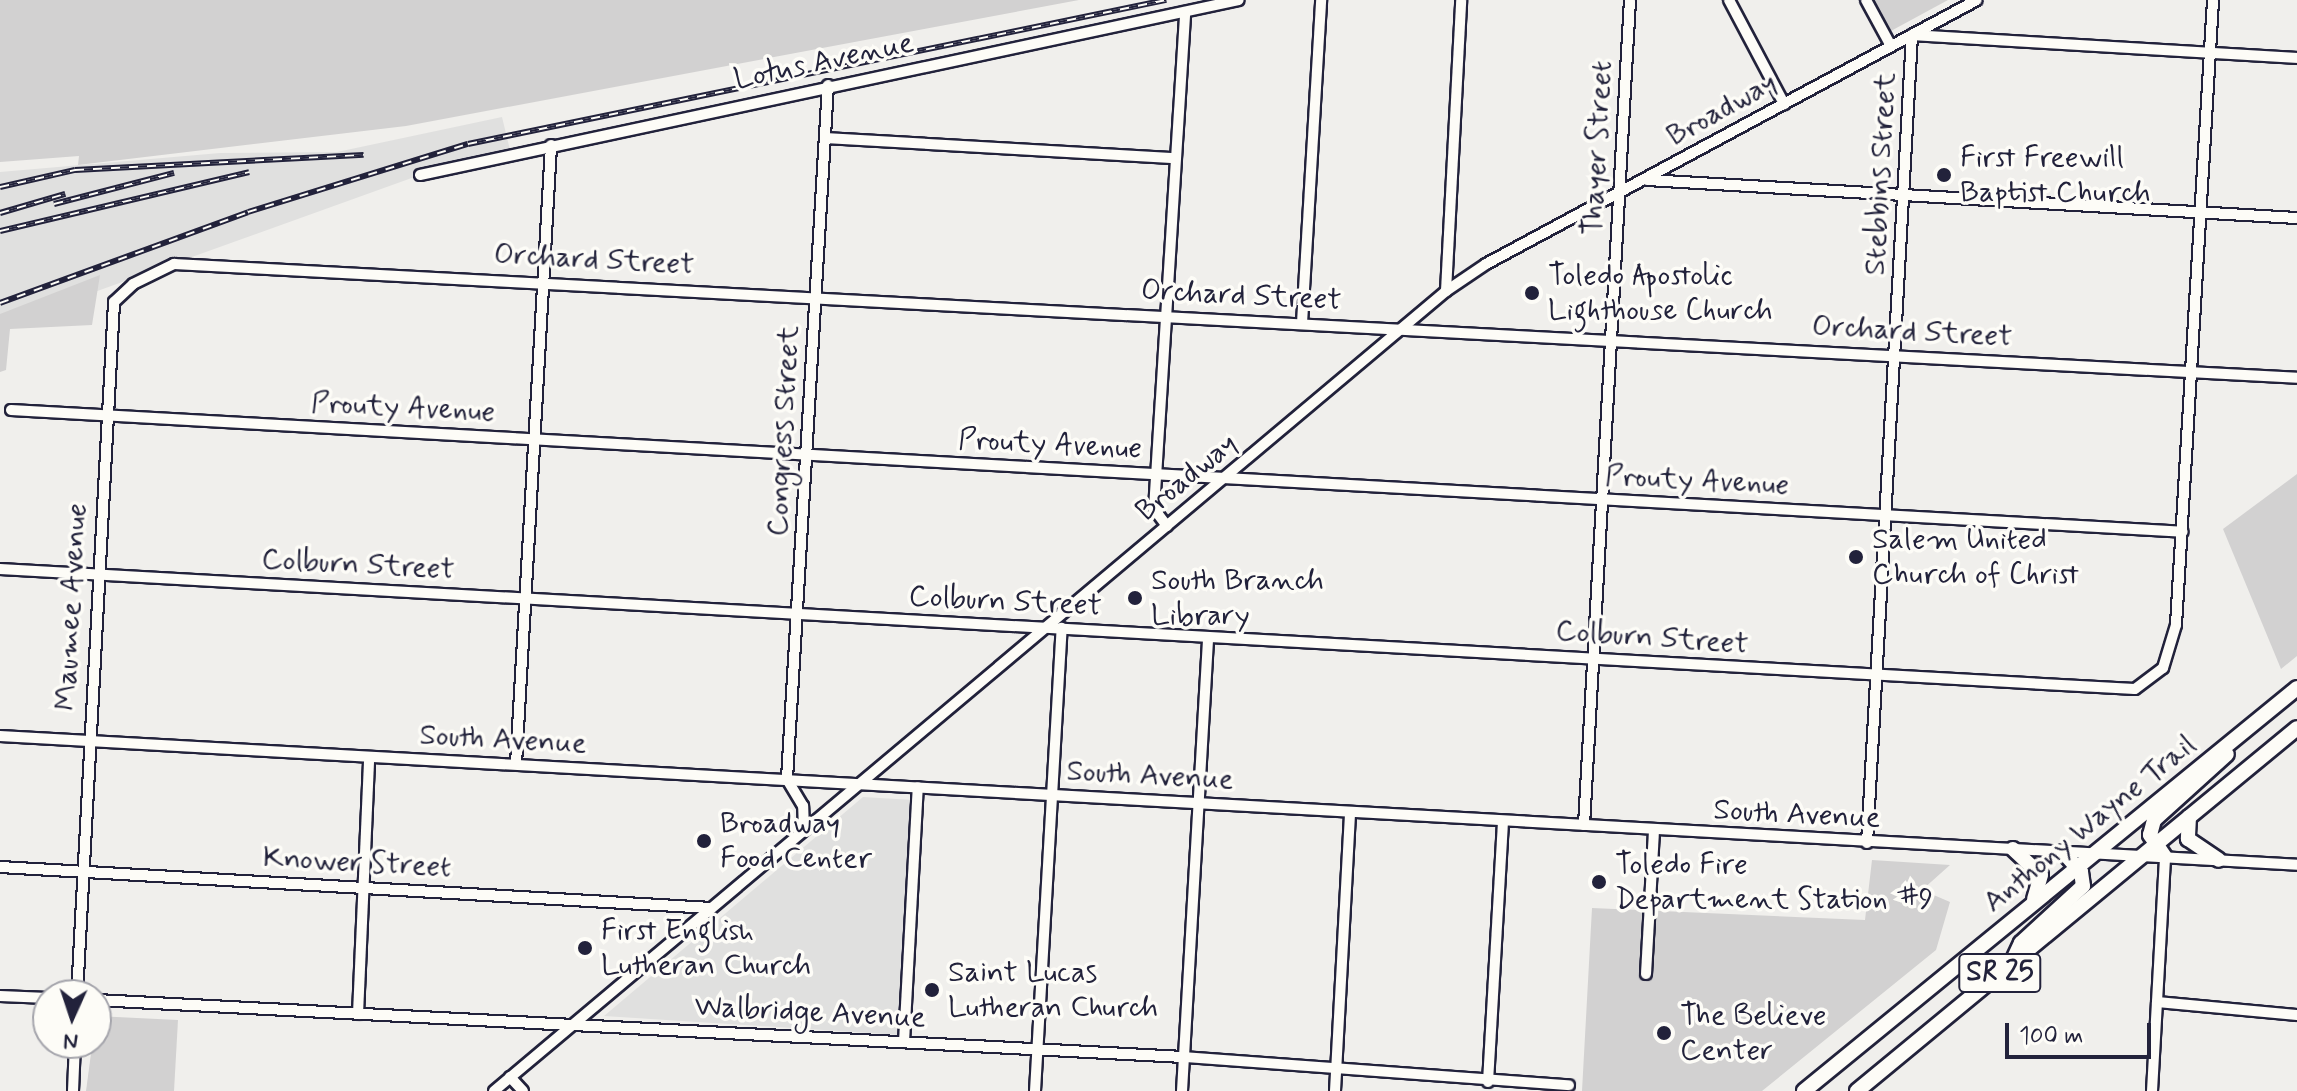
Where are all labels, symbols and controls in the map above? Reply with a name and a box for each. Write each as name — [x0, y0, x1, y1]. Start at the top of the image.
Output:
street label: Lotus Avenue — [735, 26, 913, 98]
street label: Thayer Street — [1575, 57, 1621, 239]
street label: Broadway — [1661, 65, 1783, 155]
street label: Stebbins Street — [1858, 72, 1904, 276]
place label: First Freewill Baptist Church — [1960, 140, 2151, 210]
marker: First Freewill Baptist Church — [1935, 166, 1953, 184]
street label: Orchard Street — [494, 237, 694, 283]
place label: Toledo Apostolic Lighthouse Church — [1548, 258, 1780, 328]
street label: Orchard Street — [1141, 273, 1341, 319]
marker: Toledo Apostolic Lighthouse Church — [1523, 284, 1541, 302]
street label: Orchard Street — [1812, 309, 2012, 355]
street label: Congress Street — [761, 325, 807, 537]
street label: Prouty Avenue — [307, 385, 499, 431]
street label: Prouty Avenue — [954, 422, 1146, 468]
street label: Broadway — [1129, 426, 1245, 530]
street label: Prouty Avenue — [1601, 458, 1793, 504]
street label: Maumee Avenue — [48, 500, 96, 714]
place label: Salem United Church of Christ — [1872, 522, 2087, 592]
street label: Colburn Street — [261, 542, 455, 588]
marker: Salem United Church of Christ — [1847, 548, 1865, 566]
place label: South Branch Library — [1151, 563, 1324, 634]
street label: Colburn Street — [908, 579, 1102, 625]
marker: South Branch Library — [1126, 589, 1144, 607]
street label: Colburn Street — [1555, 613, 1749, 663]
street label: South Avenue — [419, 718, 587, 762]
street label: Anthony Wayne Trail — [1974, 725, 2206, 923]
street label: South Avenue — [1066, 754, 1234, 798]
street label: South Avenue — [1713, 793, 1881, 837]
place label: Broadway Food Center — [720, 806, 876, 876]
marker: Broadway Food Center — [695, 832, 713, 850]
street label: Knower Street — [259, 840, 455, 886]
place label: Toledo Fire Department Station #9 — [1615, 847, 1931, 918]
marker: Toledo Fire Department Station #9 — [1590, 873, 1608, 891]
place label: First English Lutheran Church — [601, 913, 818, 984]
marker: First English Lutheran Church — [576, 939, 594, 957]
road number: SR 25 — [1958, 949, 2042, 997]
place label: Saint Lucas Lutheran Church — [948, 955, 1165, 1026]
north arrow — [32, 979, 112, 1059]
marker: Saint Lucas Lutheran Church — [923, 981, 941, 999]
street label: Walbridge Avenue — [693, 989, 927, 1037]
place label: The Believe Center — [1680, 998, 1827, 1068]
scale bar — [2009, 1007, 2155, 1057]
text: 100 m — [2019, 1021, 2083, 1052]
marker: The Believe Center — [1655, 1024, 1673, 1042]
text: N — [63, 1027, 79, 1055]

